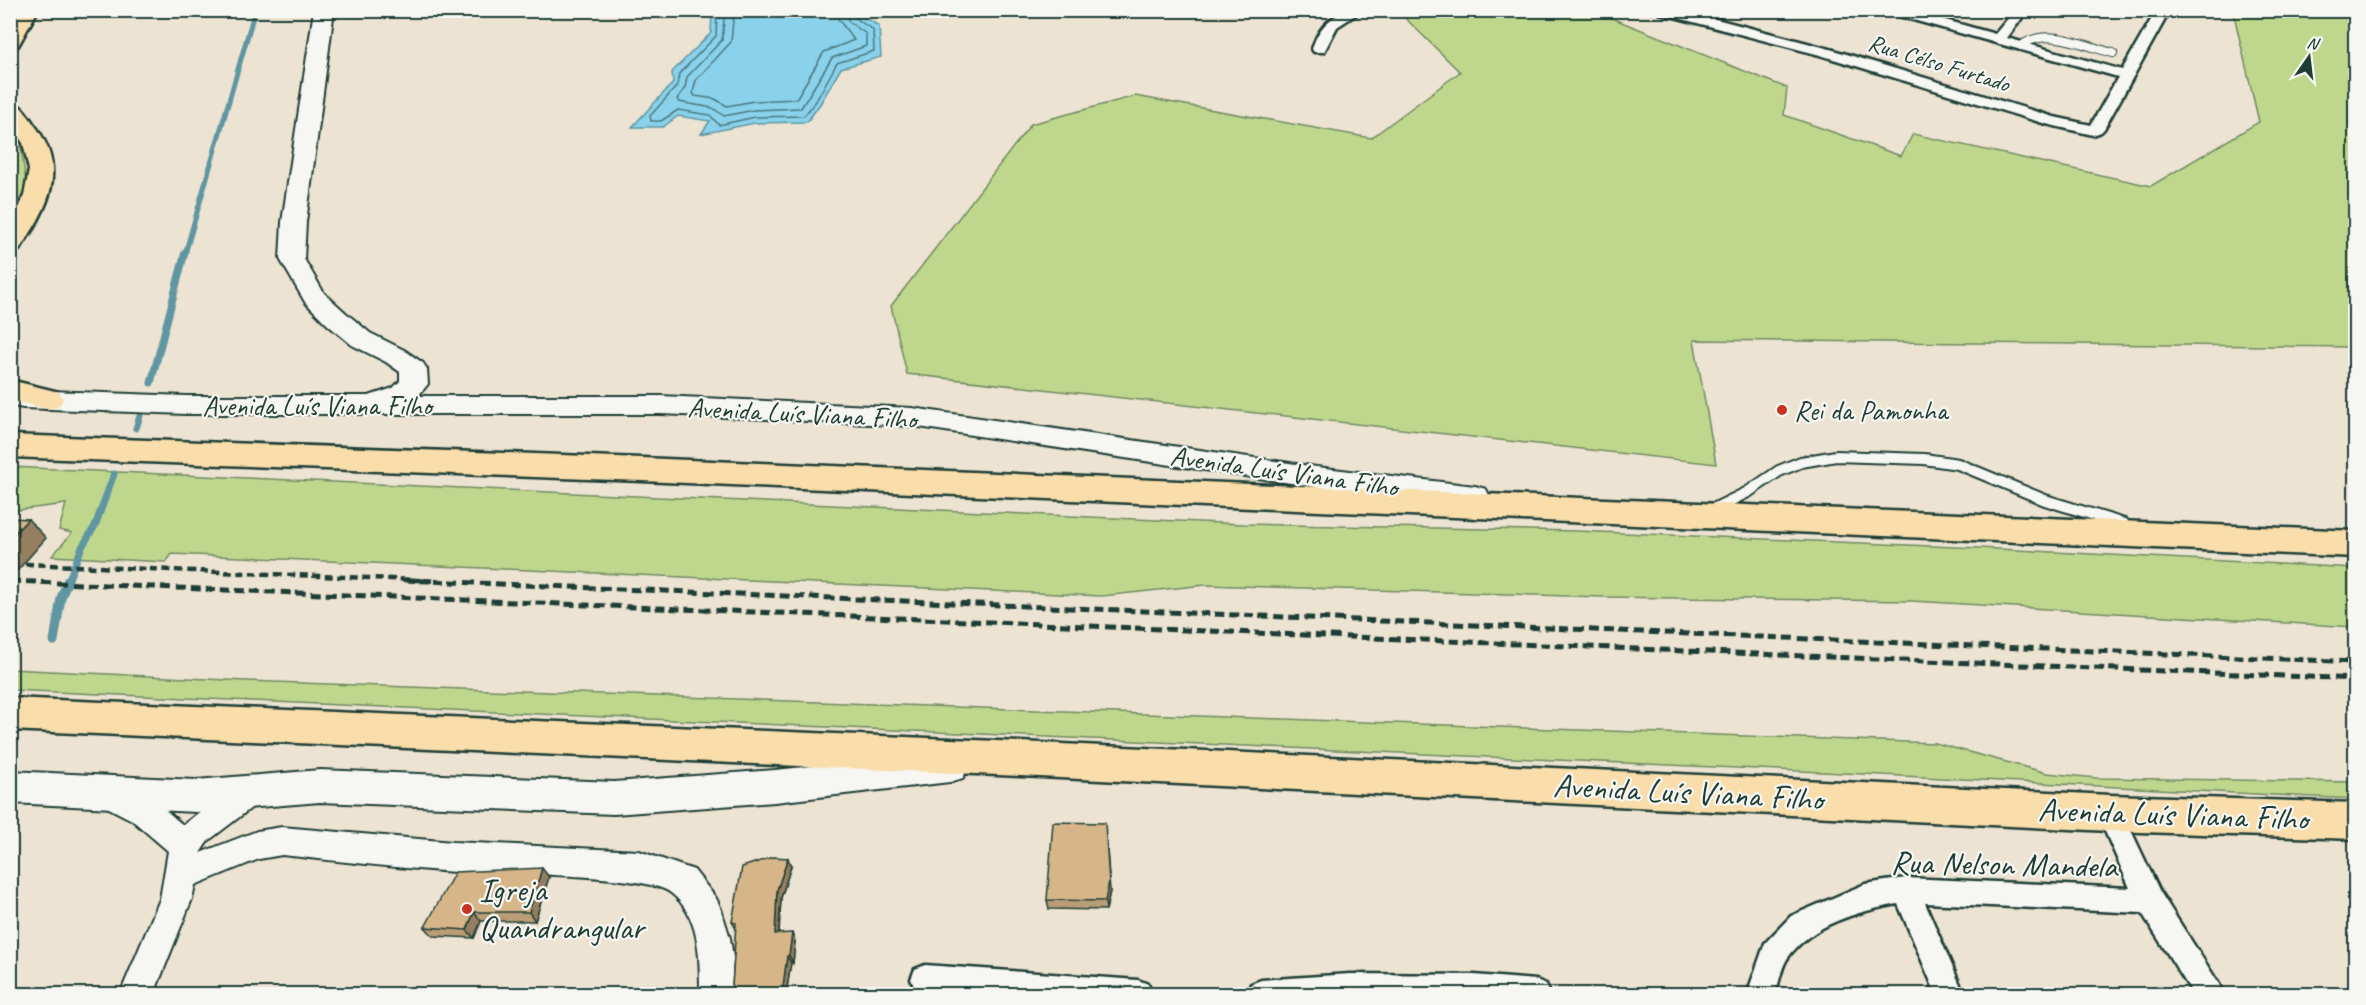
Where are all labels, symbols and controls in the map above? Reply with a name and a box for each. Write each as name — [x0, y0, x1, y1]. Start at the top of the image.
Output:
street label: Rua Célso Furtado — [1865, 27, 2015, 99]
north arrow — [2279, 27, 2339, 87]
text: N — [2305, 33, 2323, 55]
street label: Avenida Luís Viana Filho — [202, 388, 435, 423]
street label: Avenida Luís Viana Filho — [687, 390, 920, 437]
place label: Rei da Pamonha — [1794, 393, 1950, 428]
marker: Rei da Pamonha — [1775, 403, 1789, 417]
street label: Avenida Luís Viana Filho — [1168, 438, 1403, 505]
street label: Avenida Luís Viana Filho — [1552, 764, 1827, 820]
street label: Avenida Luís Viana Filho — [2037, 788, 2312, 840]
street label: Rua Nelson Mandela — [1890, 841, 2120, 887]
place label: Igreja Quandrangular — [479, 869, 647, 949]
marker: Igreja Quandrangular — [460, 902, 474, 916]

